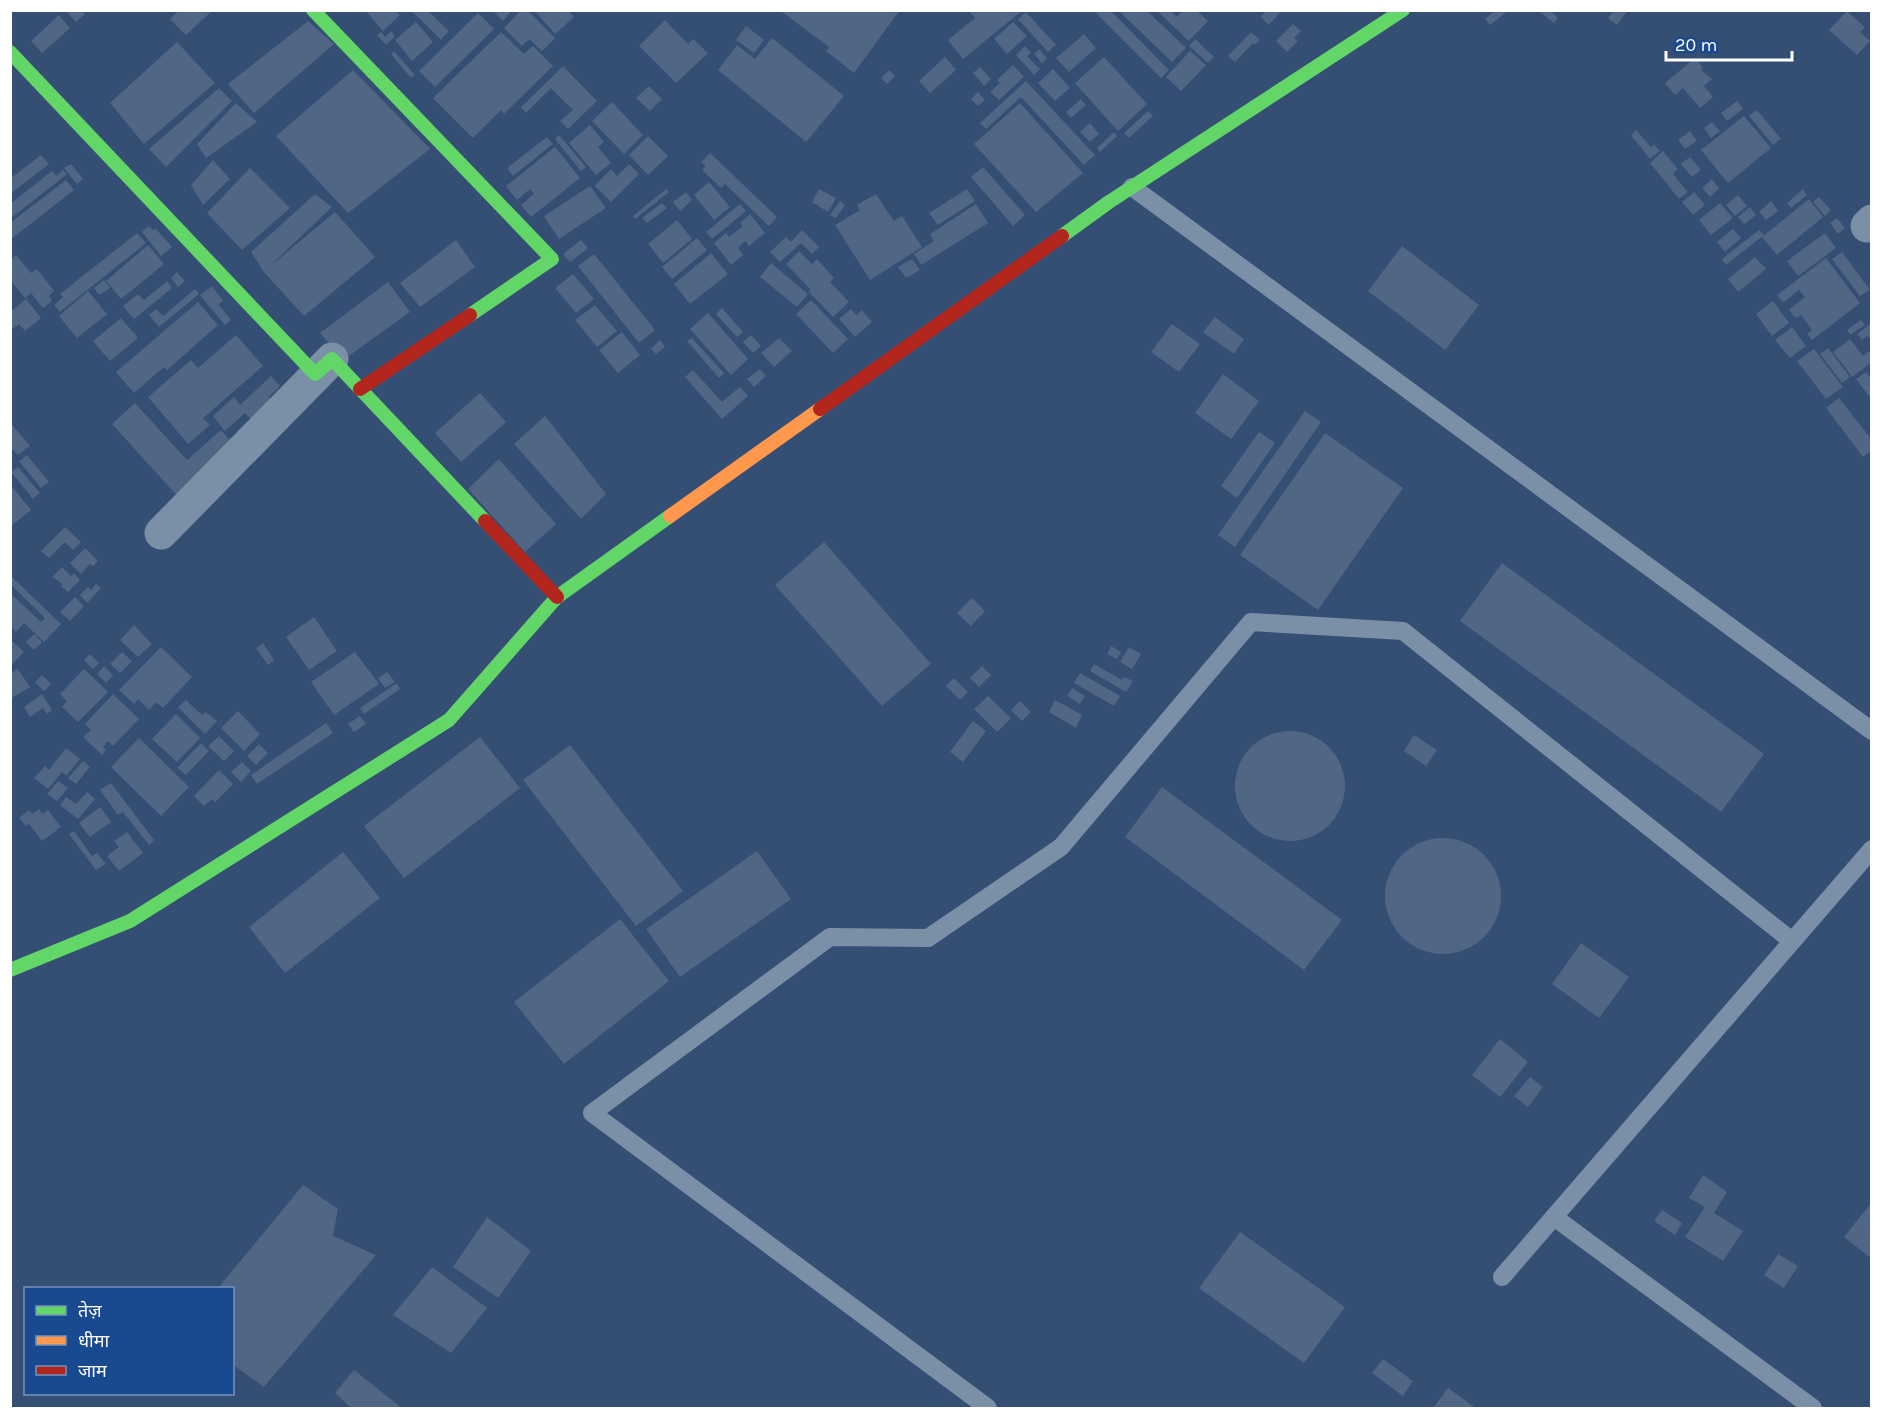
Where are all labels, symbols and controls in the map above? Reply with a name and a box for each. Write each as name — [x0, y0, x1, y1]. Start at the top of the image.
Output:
scale bar — [1666, 24, 1792, 62]
text: 20 m — [1675, 34, 1717, 56]
legend — [24, 1287, 234, 1395]
text: तेज़ — [78, 1300, 102, 1322]
text: धीमा — [78, 1330, 109, 1352]
text: जाम — [78, 1360, 108, 1382]

